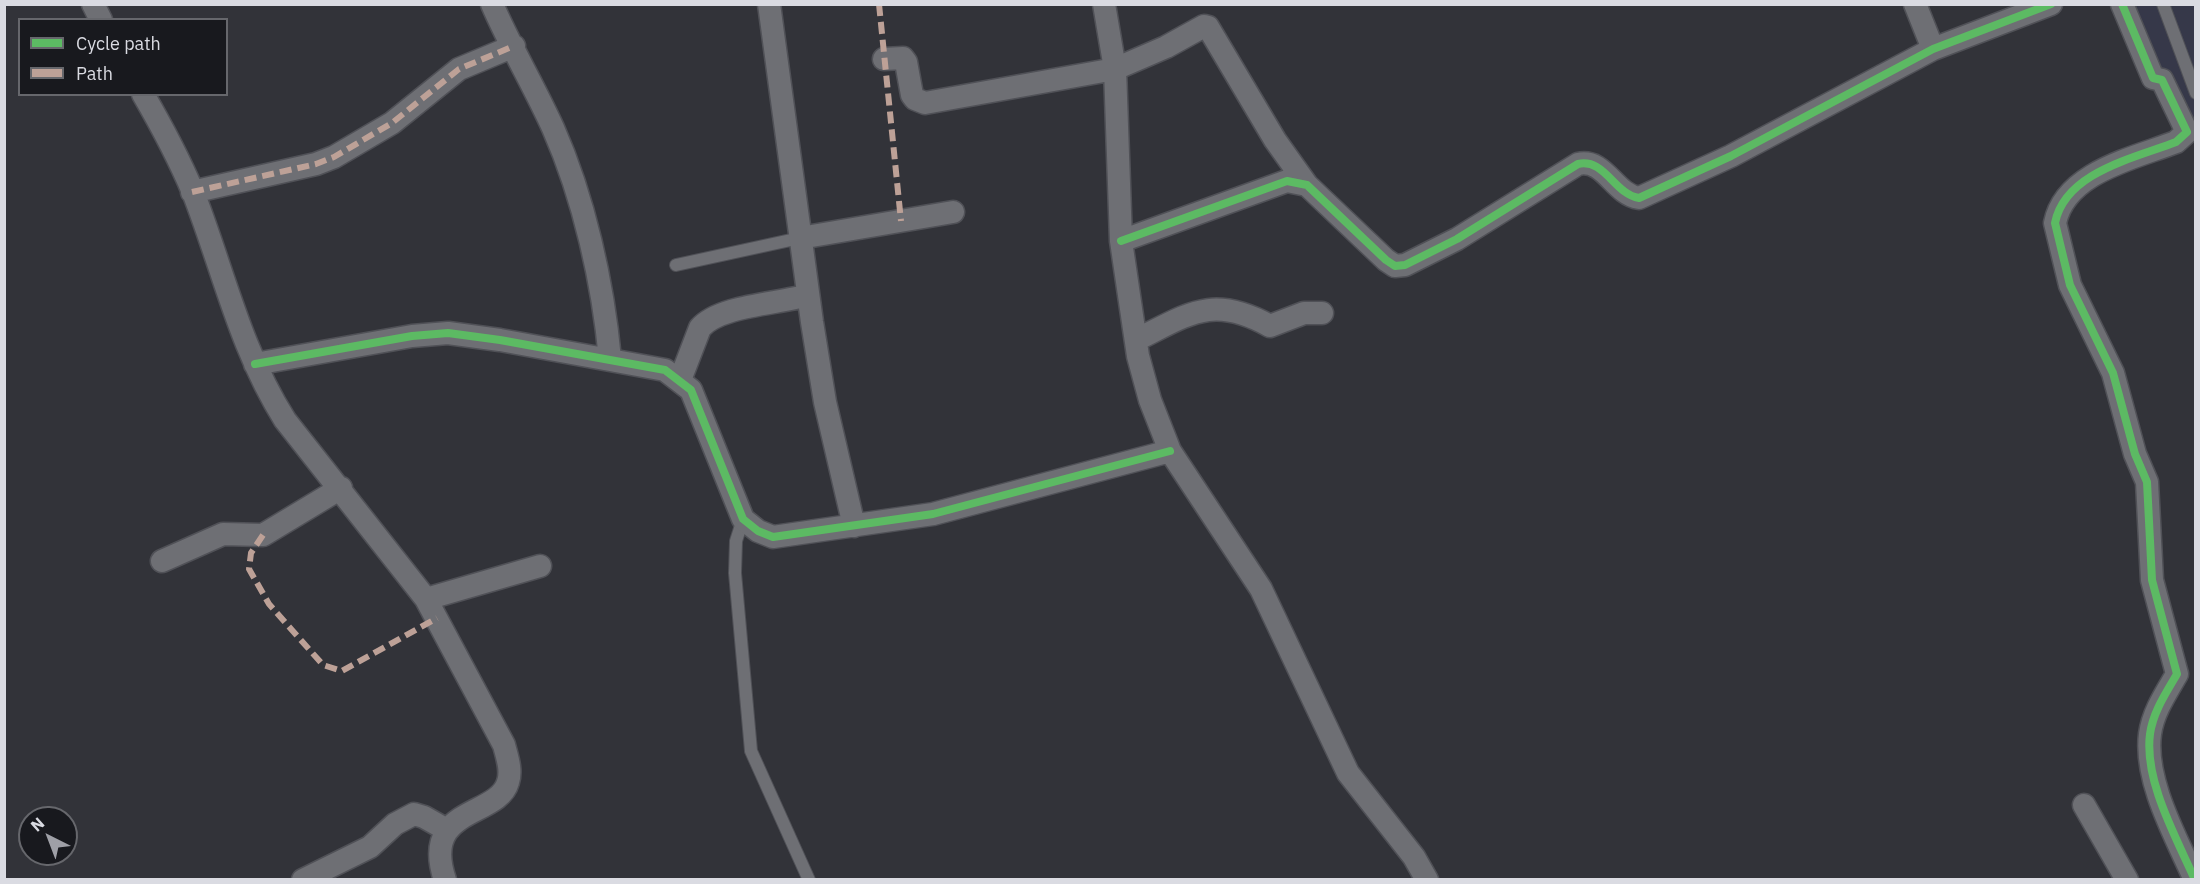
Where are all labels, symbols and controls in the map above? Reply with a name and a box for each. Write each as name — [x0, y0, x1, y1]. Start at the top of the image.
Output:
legend — [18, 18, 228, 96]
text: Cycle path — [76, 32, 161, 55]
text: Path — [76, 62, 113, 85]
north arrow — [18, 806, 78, 866]
text: N — [26, 813, 48, 835]

